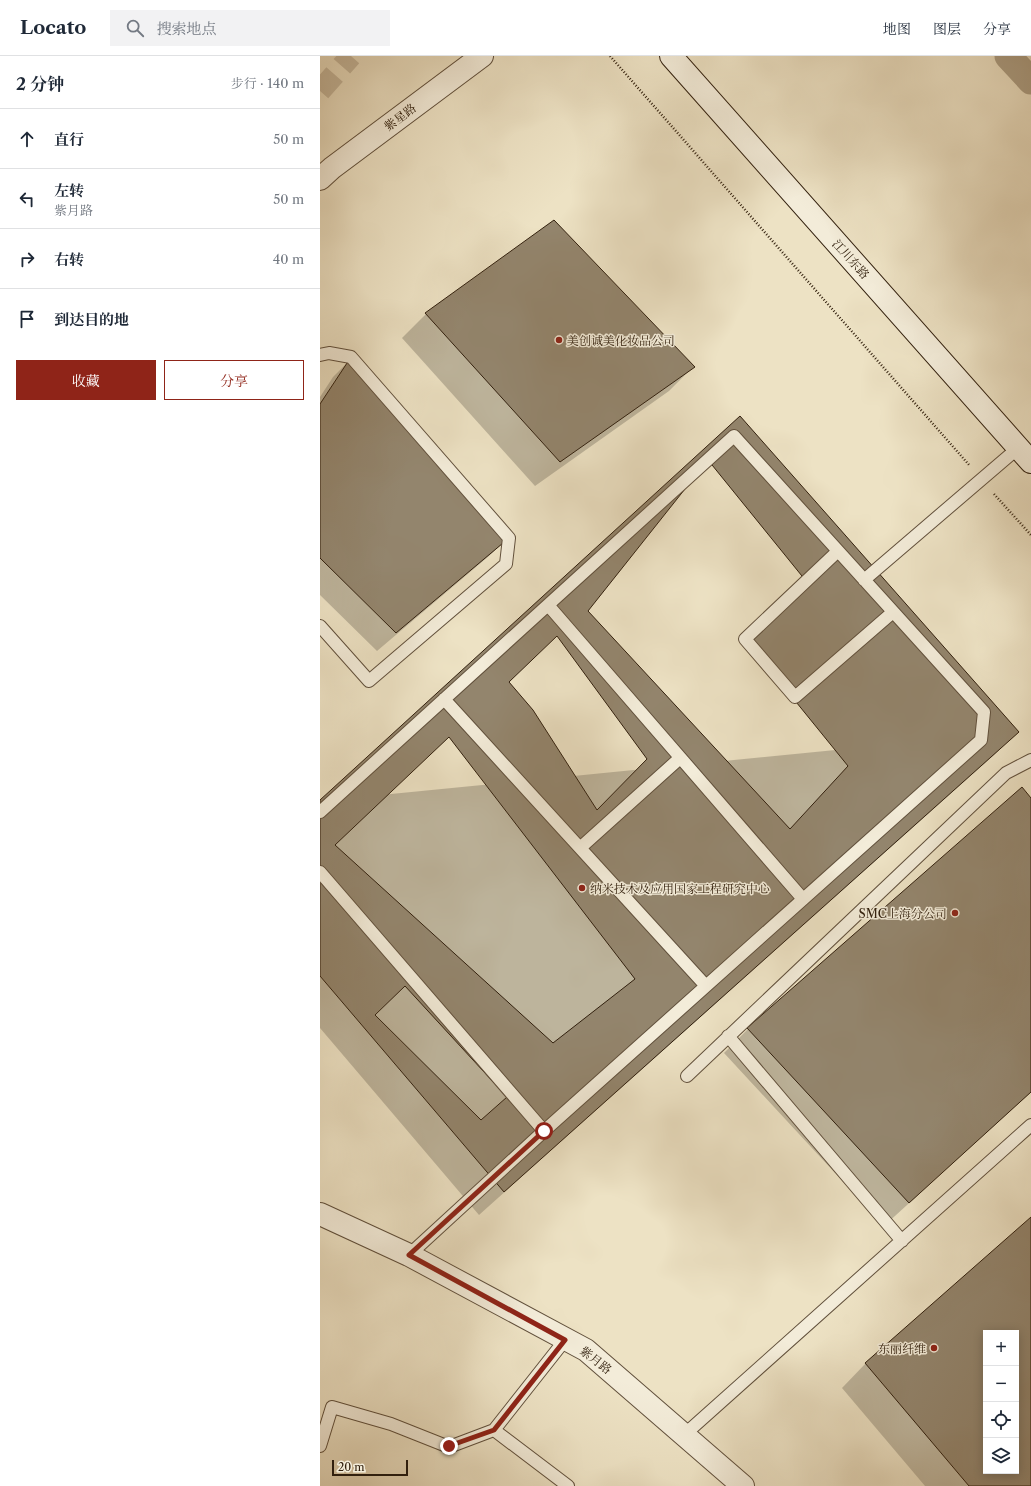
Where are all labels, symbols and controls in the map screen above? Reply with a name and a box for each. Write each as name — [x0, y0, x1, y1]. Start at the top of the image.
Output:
search box — [110, 10, 390, 46]
text: Locato — [20, 16, 86, 39]
icon: search — [124, 17, 146, 39]
text: 搜索地点 — [156, 19, 216, 38]
text: 地图 — [883, 20, 911, 38]
text: 图层 — [933, 20, 961, 38]
text: 分享 — [983, 20, 1011, 38]
text: 2 分钟 — [16, 74, 64, 94]
text: 步行 · 140 m — [231, 75, 304, 91]
street label: 紫星路 — [381, 100, 419, 134]
icon: ahead — [16, 128, 38, 150]
text: 直行 — [54, 130, 84, 149]
text: 50 m — [273, 131, 304, 147]
text: 左转 — [54, 181, 84, 200]
icon: left — [16, 188, 38, 210]
text: 50 m — [273, 191, 304, 207]
text: 紫月路 — [54, 202, 93, 218]
street label: 江川东路 — [829, 236, 873, 282]
icon: right — [16, 248, 38, 270]
text: 右转 — [54, 250, 84, 269]
text: 40 m — [273, 251, 304, 267]
icon: arrive — [16, 308, 38, 330]
text: 到达目的地 — [54, 310, 129, 329]
place label: 美创诚美化妆品公司 — [567, 333, 675, 348]
marker: 美创诚美化妆品公司 — [554, 335, 564, 345]
button: 收藏 — [16, 360, 156, 400]
button: 分享 — [164, 360, 304, 400]
place label: 纳米技术及应用国家工程研究中心 — [590, 881, 770, 896]
marker: 纳米技术及应用国家工程研究中心 — [577, 883, 587, 893]
place label: SMC上海分公司 — [859, 906, 947, 921]
marker: SMC上海分公司 — [950, 908, 960, 918]
route start — [535, 1122, 553, 1140]
map controls — [983, 1330, 1019, 1474]
button: + — [983, 1330, 1019, 1366]
place label: 东丽纤维 — [878, 1341, 926, 1356]
street label: 紫月路 — [577, 1343, 615, 1377]
marker: 东丽纤维 — [929, 1343, 939, 1353]
button: − — [983, 1366, 1019, 1402]
button: locate — [983, 1402, 1019, 1438]
route end — [440, 1437, 458, 1455]
button: layers — [983, 1438, 1019, 1474]
scale bar — [332, 1458, 408, 1477]
text: 20 m — [338, 1460, 364, 1474]

